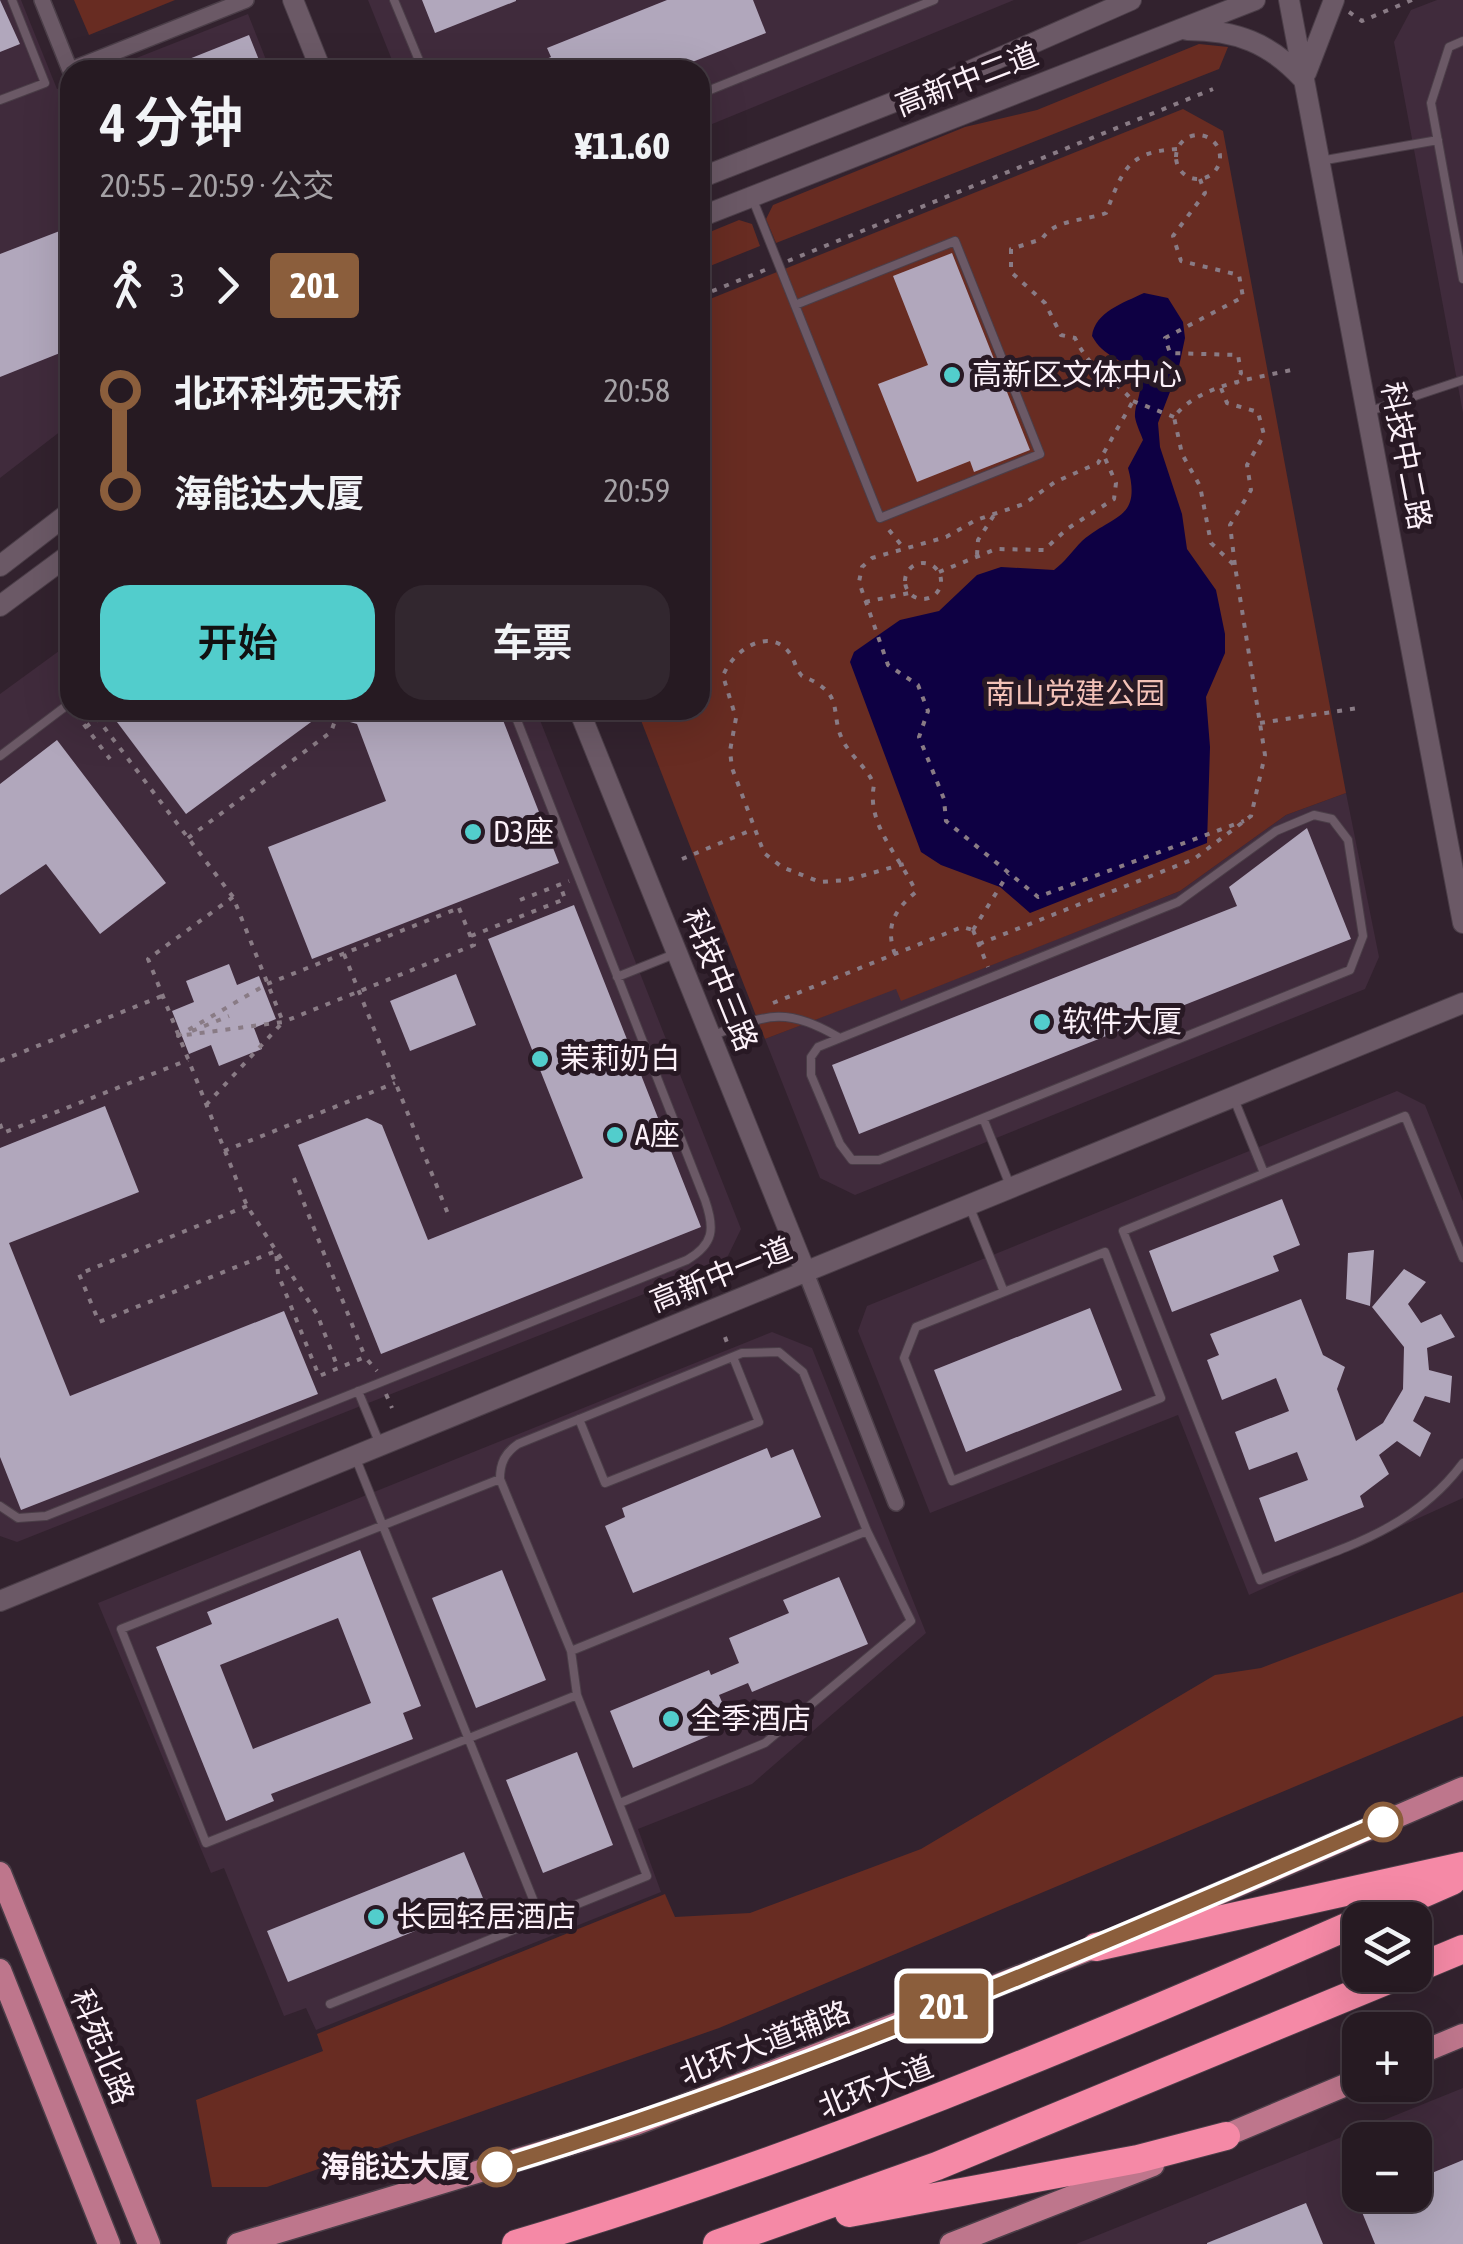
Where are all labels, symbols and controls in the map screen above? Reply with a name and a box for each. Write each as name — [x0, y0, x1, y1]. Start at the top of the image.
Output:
street label: 高新中二道 — [891, 36, 1043, 122]
text: 4 分钟 — [100, 91, 243, 154]
text: ¥11.60 — [575, 124, 670, 167]
text: 20:55 – 20:59 · 公交 — [100, 167, 334, 204]
icon: walk — [100, 258, 155, 313]
icon: forward — [200, 258, 255, 313]
text: 201 — [290, 265, 339, 305]
text: 3 — [170, 267, 185, 304]
place label: 高新区文体中心 — [972, 357, 1182, 391]
marker: 高新区文体中心 — [941, 364, 963, 386]
text: 北环科苑天桥 — [174, 372, 402, 415]
text: 20:58 — [604, 372, 670, 409]
street label: 科技中二路 — [1376, 379, 1438, 533]
text: 海能达大厦 — [174, 472, 364, 515]
text: 20:59 — [604, 472, 670, 509]
button: 开始 — [100, 585, 375, 700]
button: 车票 — [395, 585, 670, 700]
park label: 南山党建公园 — [985, 676, 1165, 710]
place label: D3座 — [493, 814, 554, 848]
marker: D3座 — [462, 821, 484, 843]
street label: 科技中三路 — [677, 904, 765, 1056]
place label: 软件大厦 — [1062, 1004, 1182, 1038]
marker: 软件大厦 — [1031, 1011, 1053, 1033]
place label: 茉莉奶白 — [560, 1041, 680, 1075]
marker: 茉莉奶白 — [529, 1048, 551, 1070]
place label: A座 — [635, 1117, 680, 1151]
marker: A座 — [604, 1124, 626, 1146]
street label: 高新中一道 — [645, 1230, 797, 1318]
place label: 全季酒店 — [691, 1701, 811, 1735]
marker: 全季酒店 — [660, 1708, 682, 1730]
unlabelled marker — [1364, 1803, 1402, 1841]
place label: 长园轻居酒店 — [396, 1899, 576, 1933]
map controls — [1342, 1902, 1432, 2212]
button: layers — [1342, 1902, 1432, 1992]
marker: 长园轻居酒店 — [365, 1906, 387, 1928]
line badge: 201 — [886, 1974, 1002, 2038]
street label: 科苑北路 — [65, 1985, 141, 2109]
text: 201 — [919, 1986, 969, 2026]
street label: 北环大道辅路 — [675, 1994, 855, 2090]
button: + — [1342, 2012, 1432, 2102]
street label: 北环大道 — [814, 2049, 938, 2123]
button: − — [1342, 2122, 1432, 2212]
marker: 海能达大厦 — [478, 2148, 516, 2186]
place label: 海能达大厦 — [320, 2149, 470, 2183]

